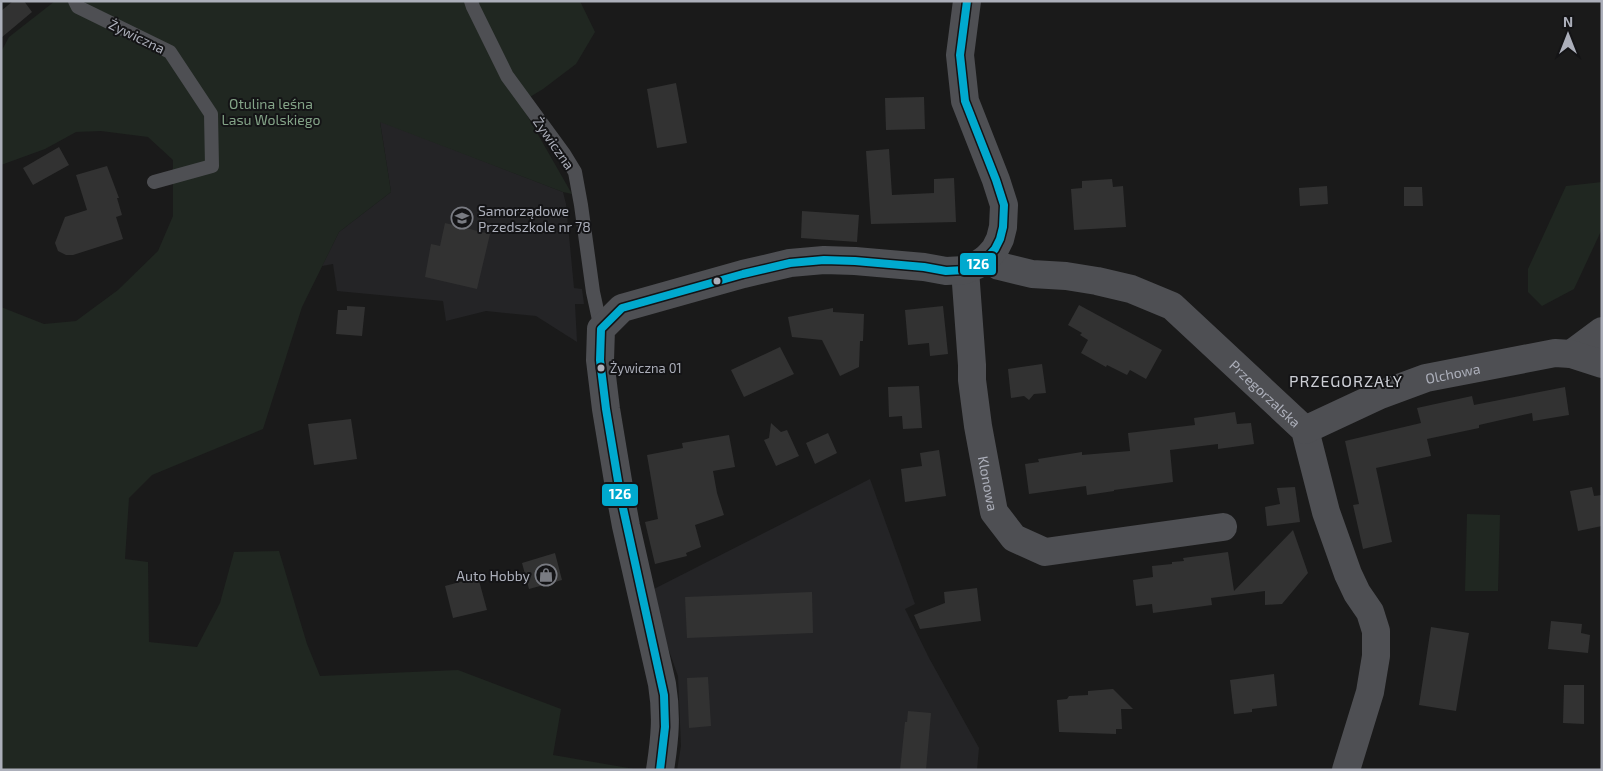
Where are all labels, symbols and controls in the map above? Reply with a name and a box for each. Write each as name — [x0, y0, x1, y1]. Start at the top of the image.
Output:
north arrow — [1543, 10, 1593, 60]
text: N — [1563, 13, 1573, 30]
street label: Żywiczna — [106, 15, 168, 57]
park label: Otulina leśna Lasu Wolskiego — [222, 95, 321, 128]
street label: Żywiczna — [530, 114, 578, 172]
place label: Samorządowe Przedszkole nr 78 — [478, 202, 591, 235]
school or university icon: Samorządowe Przedszkole nr 78 — [450, 206, 474, 230]
line badge: 126 — [959, 252, 997, 276]
text: 126 — [967, 255, 989, 272]
unlabelled marker — [712, 276, 722, 286]
street label: Przegorzalska — [1226, 356, 1305, 430]
street label: Olchowa — [1424, 359, 1482, 386]
place label: Żywiczna 01 — [610, 360, 682, 376]
marker: Żywiczna 01 — [596, 363, 606, 373]
district label: PRZEGORZAŁY — [1289, 371, 1403, 390]
street label: Klonowa — [975, 454, 1002, 512]
line badge: 126 — [601, 483, 639, 507]
text: 126 — [609, 485, 631, 502]
shop icon: Auto Hobby — [534, 563, 558, 587]
place label: Auto Hobby — [456, 567, 531, 584]

